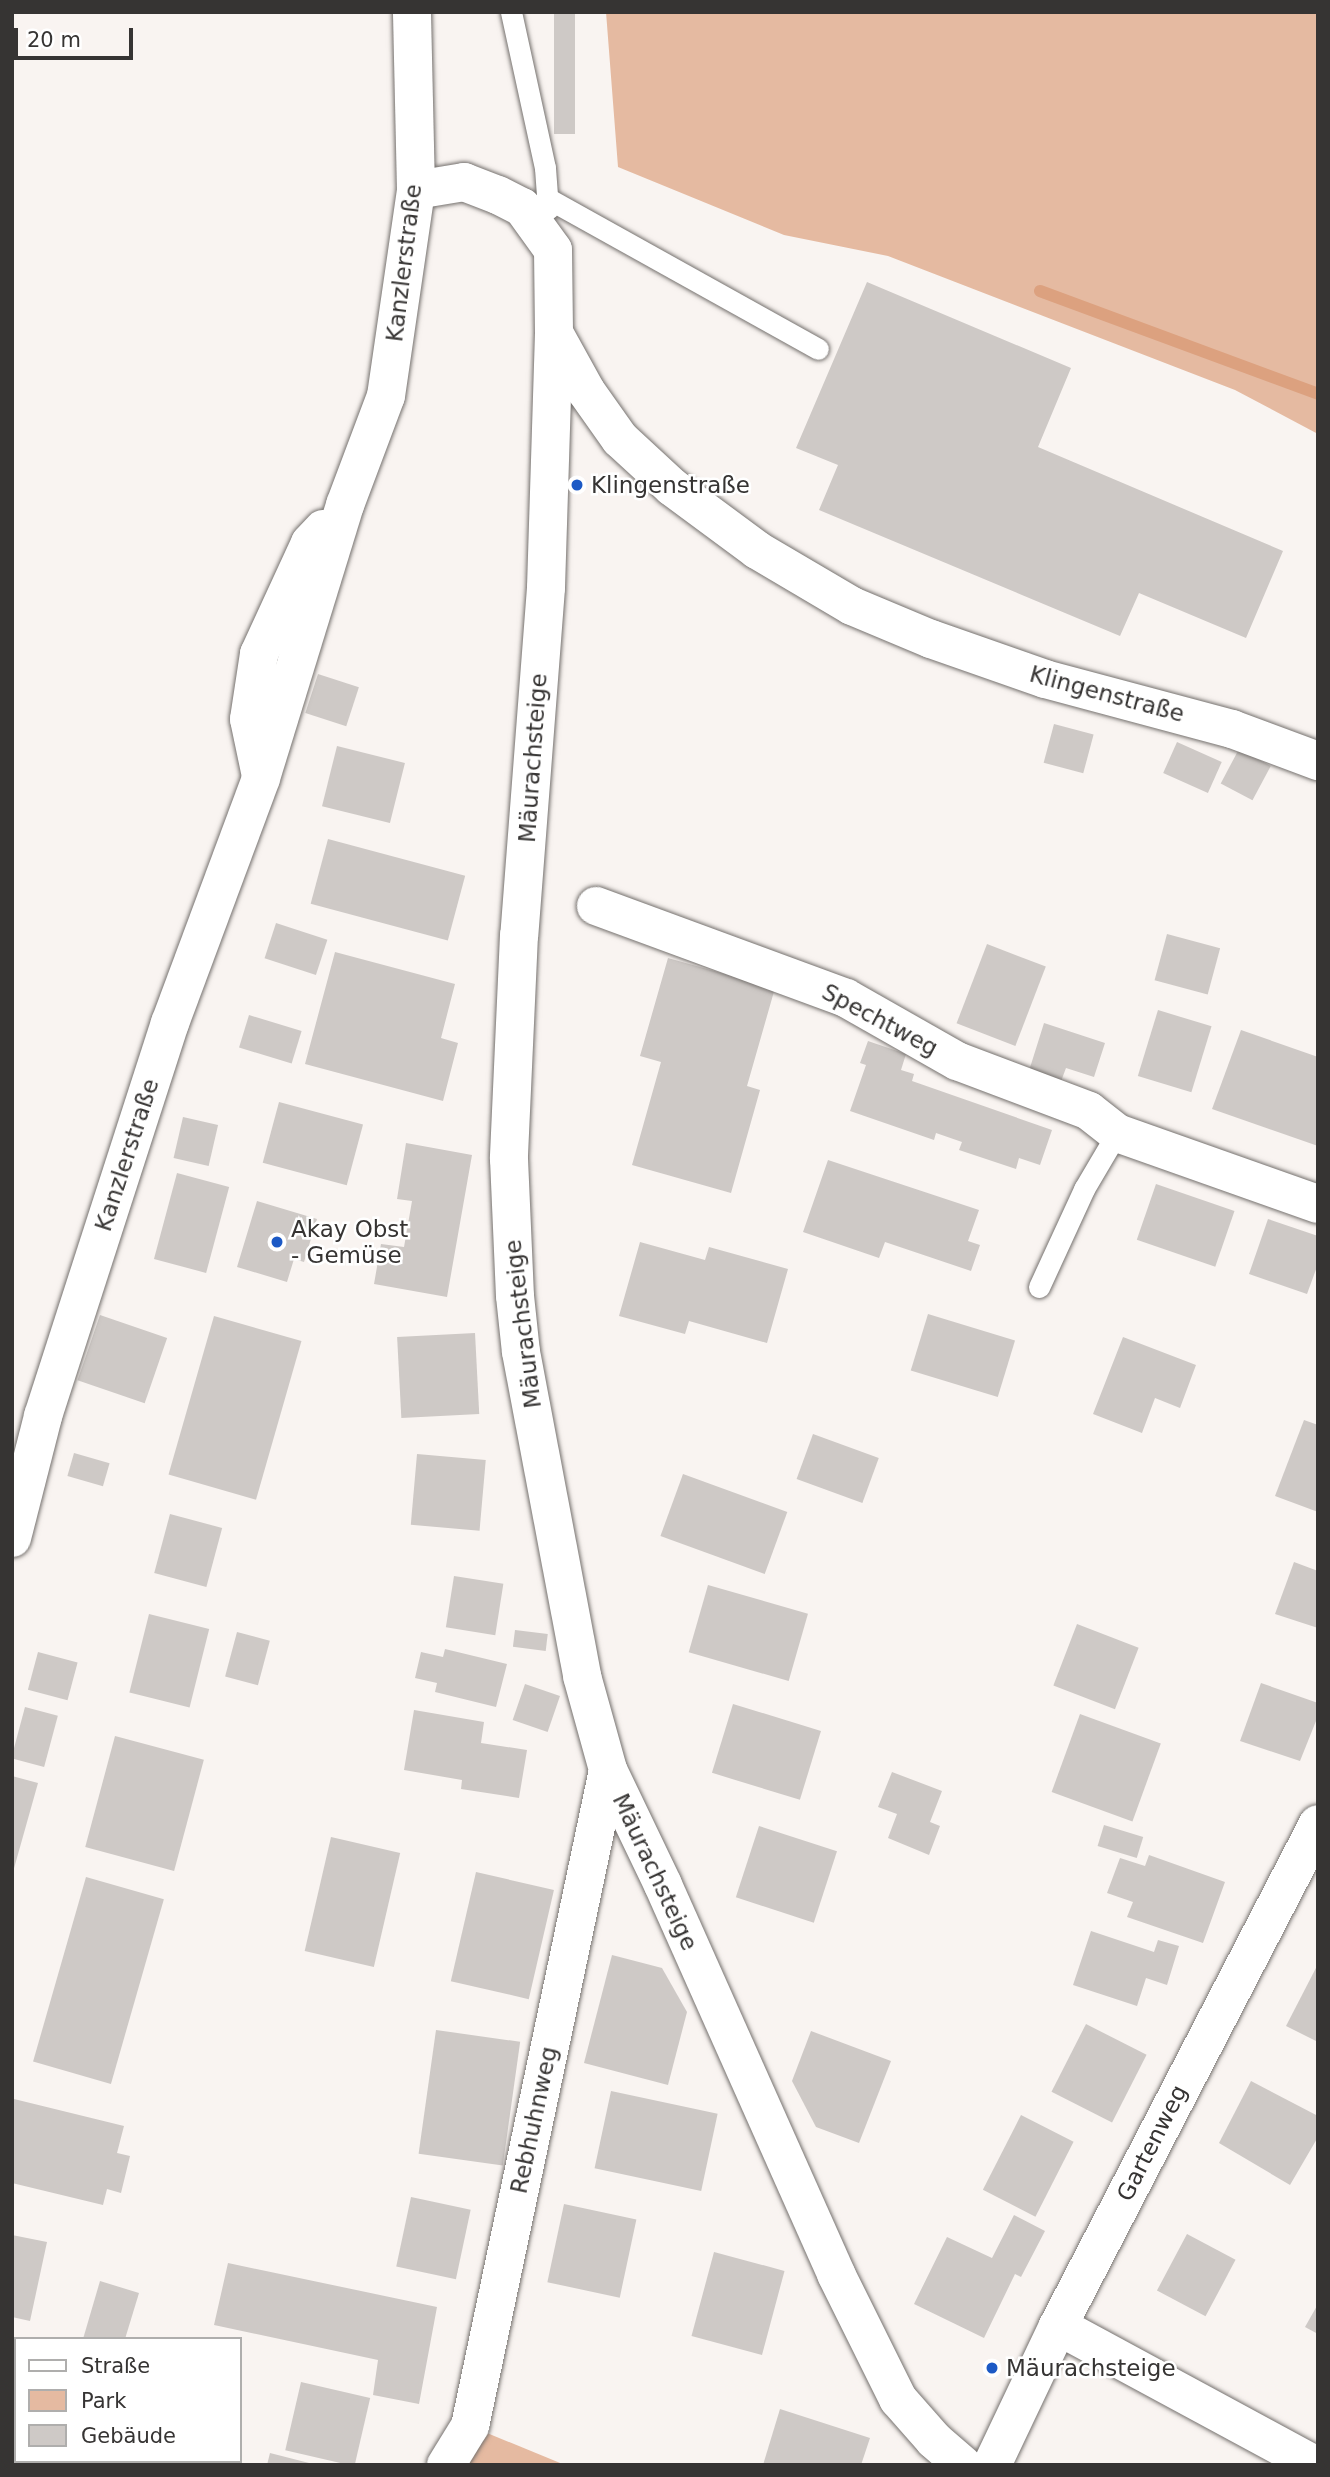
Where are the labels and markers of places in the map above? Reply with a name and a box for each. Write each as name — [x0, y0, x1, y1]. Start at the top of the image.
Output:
place label: Klingenstraße — [591, 471, 750, 499]
marker: Klingenstraße — [569, 477, 585, 493]
place label: Akay Obst - Gemüse — [291, 1215, 408, 1269]
marker: Akay Obst - Gemüse — [269, 1234, 285, 1250]
place label: Mäurachsteige — [1006, 2354, 1176, 2382]
marker: Mäurachsteige — [984, 2360, 1000, 2376]

